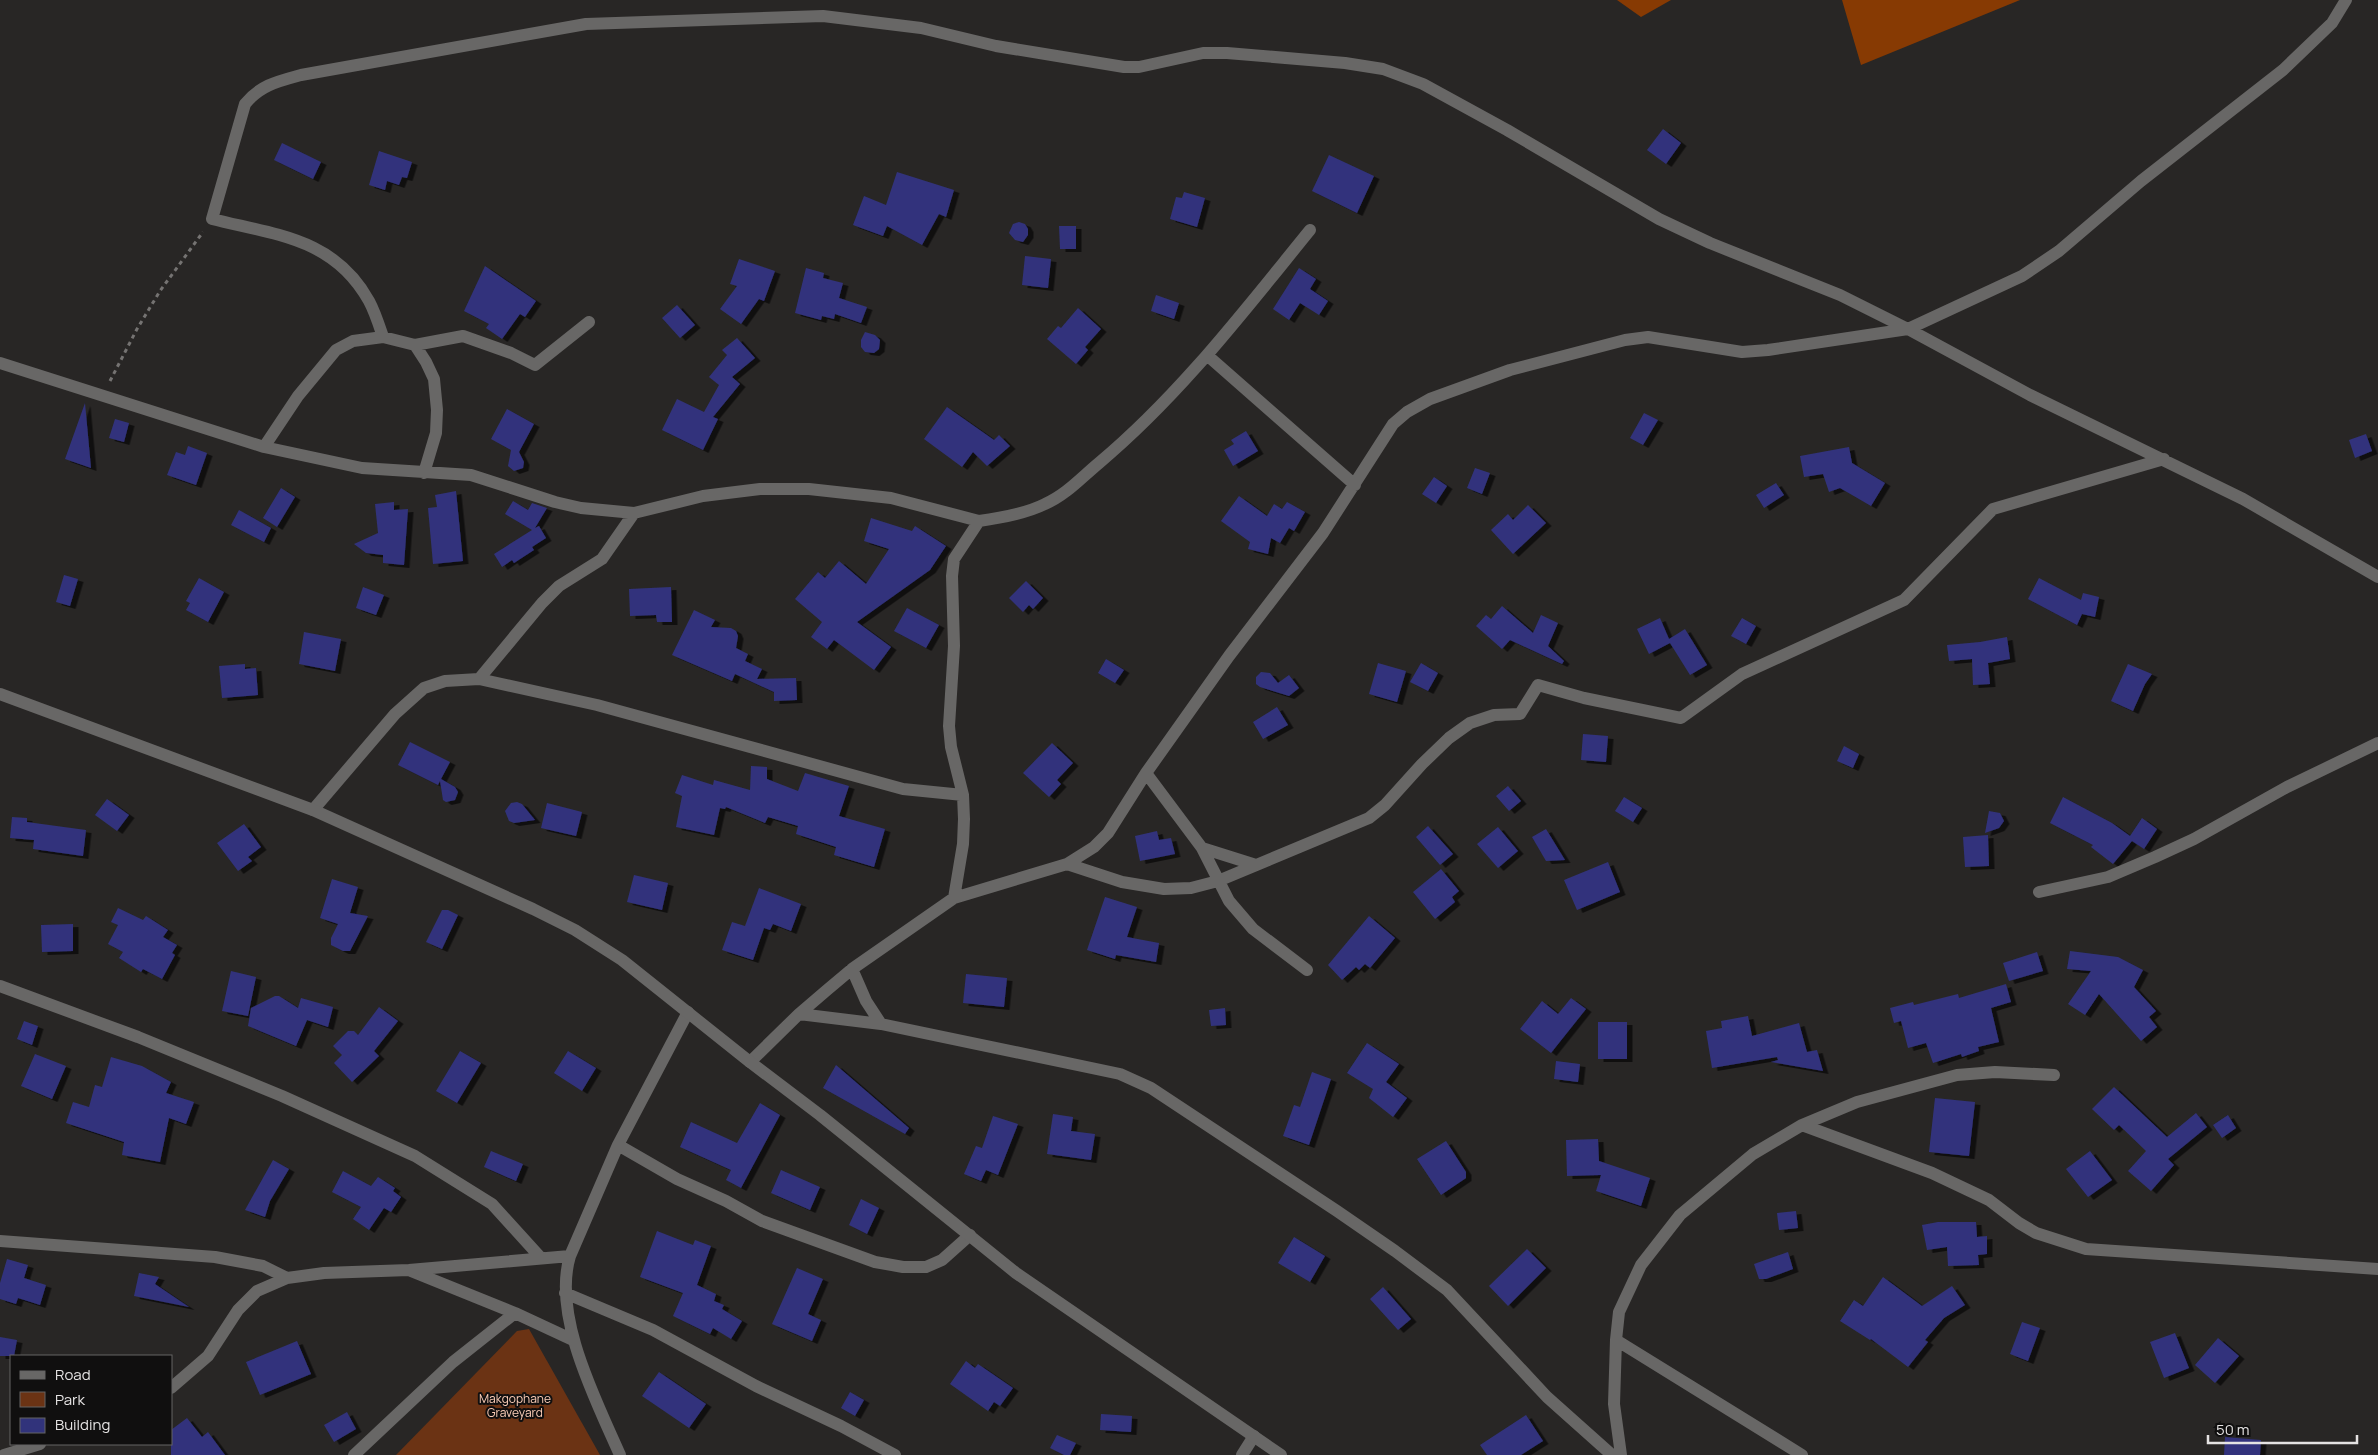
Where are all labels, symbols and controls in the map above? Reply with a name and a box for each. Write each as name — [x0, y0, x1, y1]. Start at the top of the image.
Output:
legend — [10, 1355, 172, 1445]
text: Road — [55, 1364, 91, 1385]
text: Park — [55, 1389, 85, 1410]
park label: Makgophane Graveyard — [479, 1390, 551, 1421]
scale bar — [2208, 1412, 2357, 1444]
text: Building — [55, 1414, 110, 1435]
text: 50 m — [2216, 1419, 2250, 1440]

